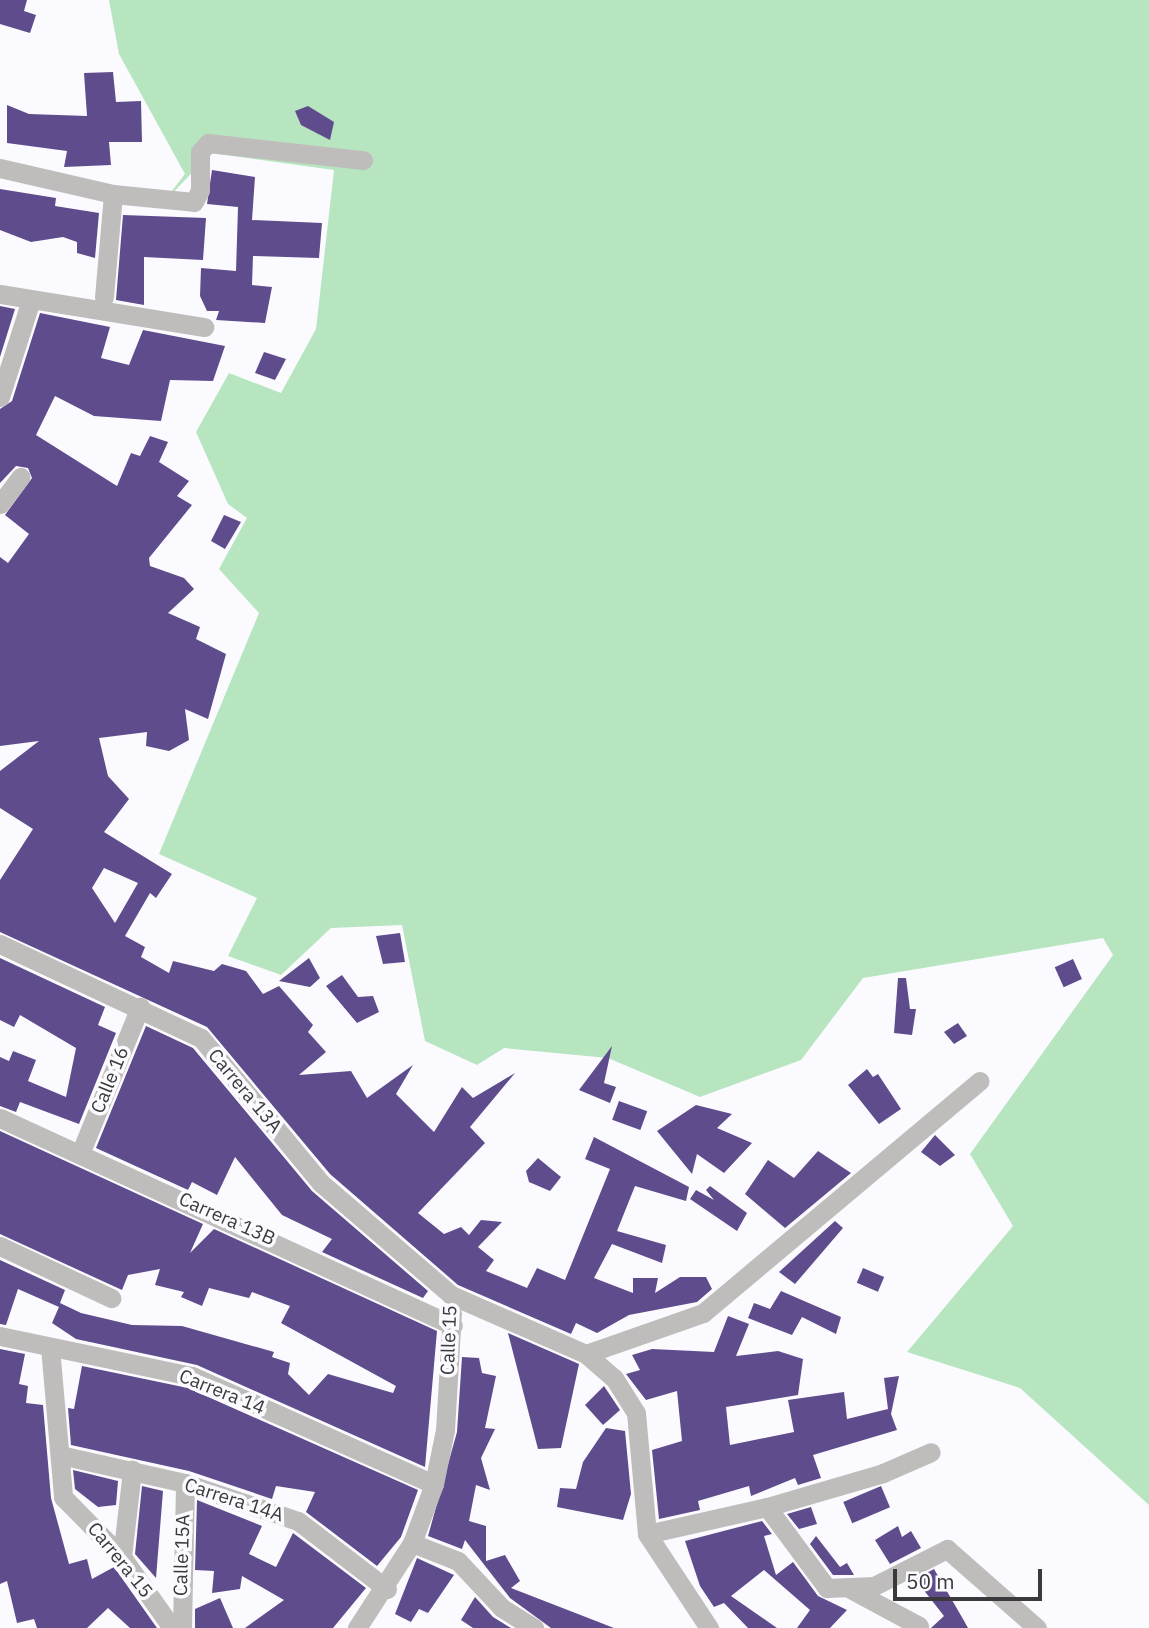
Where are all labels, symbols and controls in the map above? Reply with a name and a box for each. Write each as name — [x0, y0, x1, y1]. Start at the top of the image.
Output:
street label: Calle 16 — [86, 1043, 134, 1117]
street label: Carrera 13A — [203, 1044, 287, 1138]
street label: Carrera 13B — [175, 1188, 279, 1250]
street label: Calle 15 — [436, 1305, 462, 1375]
street label: Carrera 14 — [176, 1364, 268, 1420]
street label: Carrera 14A — [182, 1473, 286, 1527]
street label: Calle 15A — [169, 1514, 195, 1596]
street label: Carrera 15 — [83, 1518, 157, 1602]
scale bar — [897, 1554, 1046, 1598]
text: 50 m — [906, 1567, 955, 1595]

